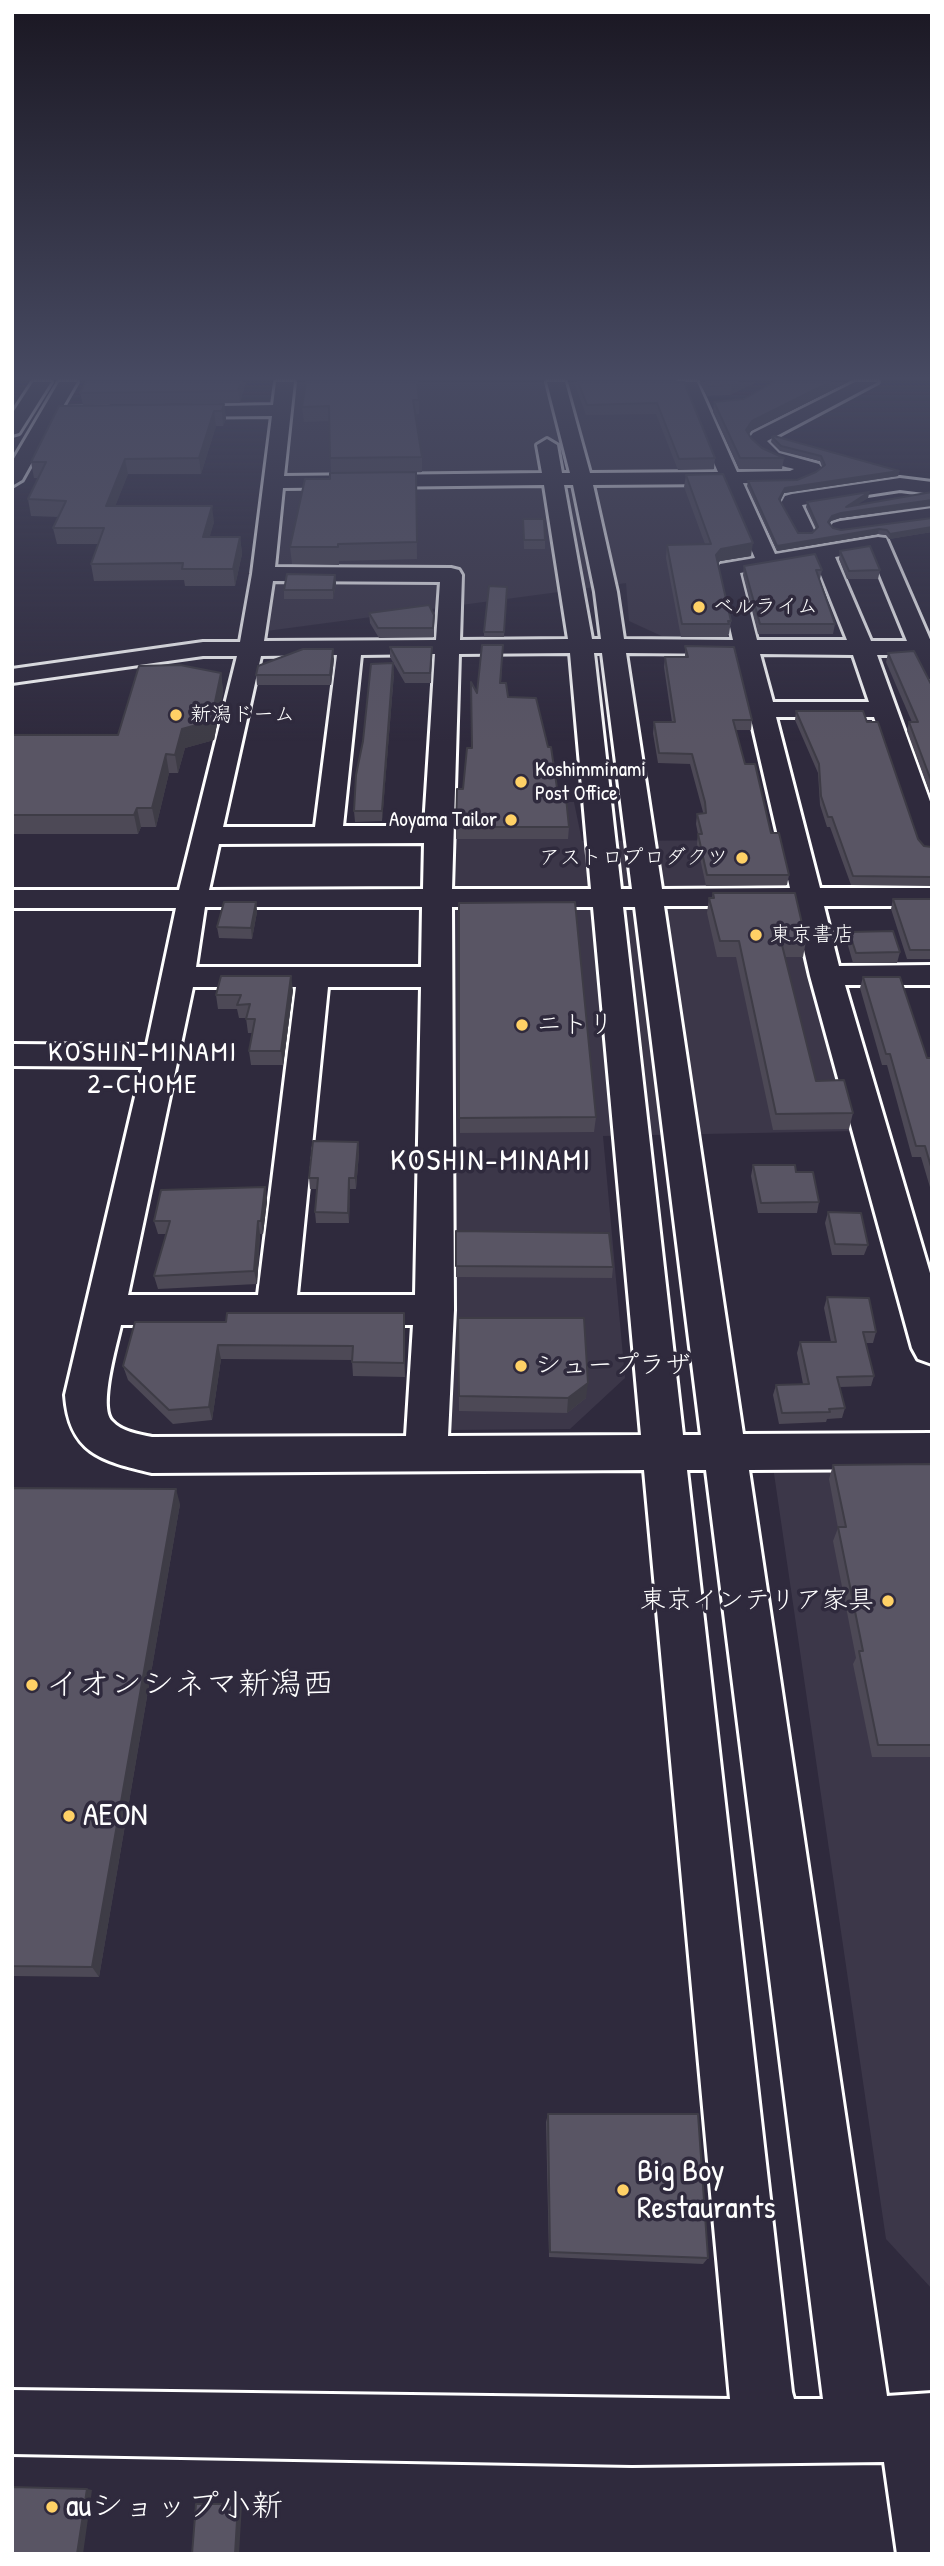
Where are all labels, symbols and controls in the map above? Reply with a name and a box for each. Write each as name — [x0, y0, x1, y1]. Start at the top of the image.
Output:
place label: ベルライム — [713, 594, 818, 620]
marker: ベルライム — [691, 599, 707, 615]
place label: 新潟ドーム — [190, 702, 295, 728]
marker: 新潟ドーム — [168, 707, 184, 723]
place label: Koshimminami Post Office — [535, 757, 646, 807]
marker: Koshimminami Post Office — [513, 774, 529, 790]
place label: Aoyama Tailor — [389, 807, 497, 833]
marker: Aoyama Tailor — [503, 812, 519, 828]
place label: アストロプロダクツ — [539, 845, 728, 871]
marker: アストロプロダクツ — [734, 850, 750, 866]
place label: 東京書店 — [770, 922, 854, 948]
marker: 東京書店 — [748, 927, 764, 943]
place label: ニトリ — [536, 1009, 614, 1041]
marker: ニトリ — [514, 1017, 530, 1033]
district label: KOSHIN-MINAMI 2-CHOME — [50, 1037, 236, 1103]
district label: KOSHIN-MINAMI — [392, 1144, 590, 1180]
place label: シュープラザ — [535, 1350, 691, 1382]
marker: シュープラザ — [513, 1358, 529, 1374]
place label: 東京インテリア家具 — [640, 1585, 874, 1617]
marker: 東京インテリア家具 — [880, 1593, 896, 1609]
place label: イオンシネマ新潟西 — [46, 1666, 334, 1704]
marker: イオンシネマ新潟西 — [24, 1677, 40, 1693]
place label: AEON — [83, 1797, 148, 1835]
marker: AEON — [61, 1808, 77, 1824]
place label: Big Boy Restaurants — [637, 2153, 776, 2228]
marker: Big Boy Restaurants — [615, 2182, 631, 2198]
place label: auショップ小新 — [66, 2488, 283, 2526]
marker: auショップ小新 — [44, 2499, 60, 2515]

